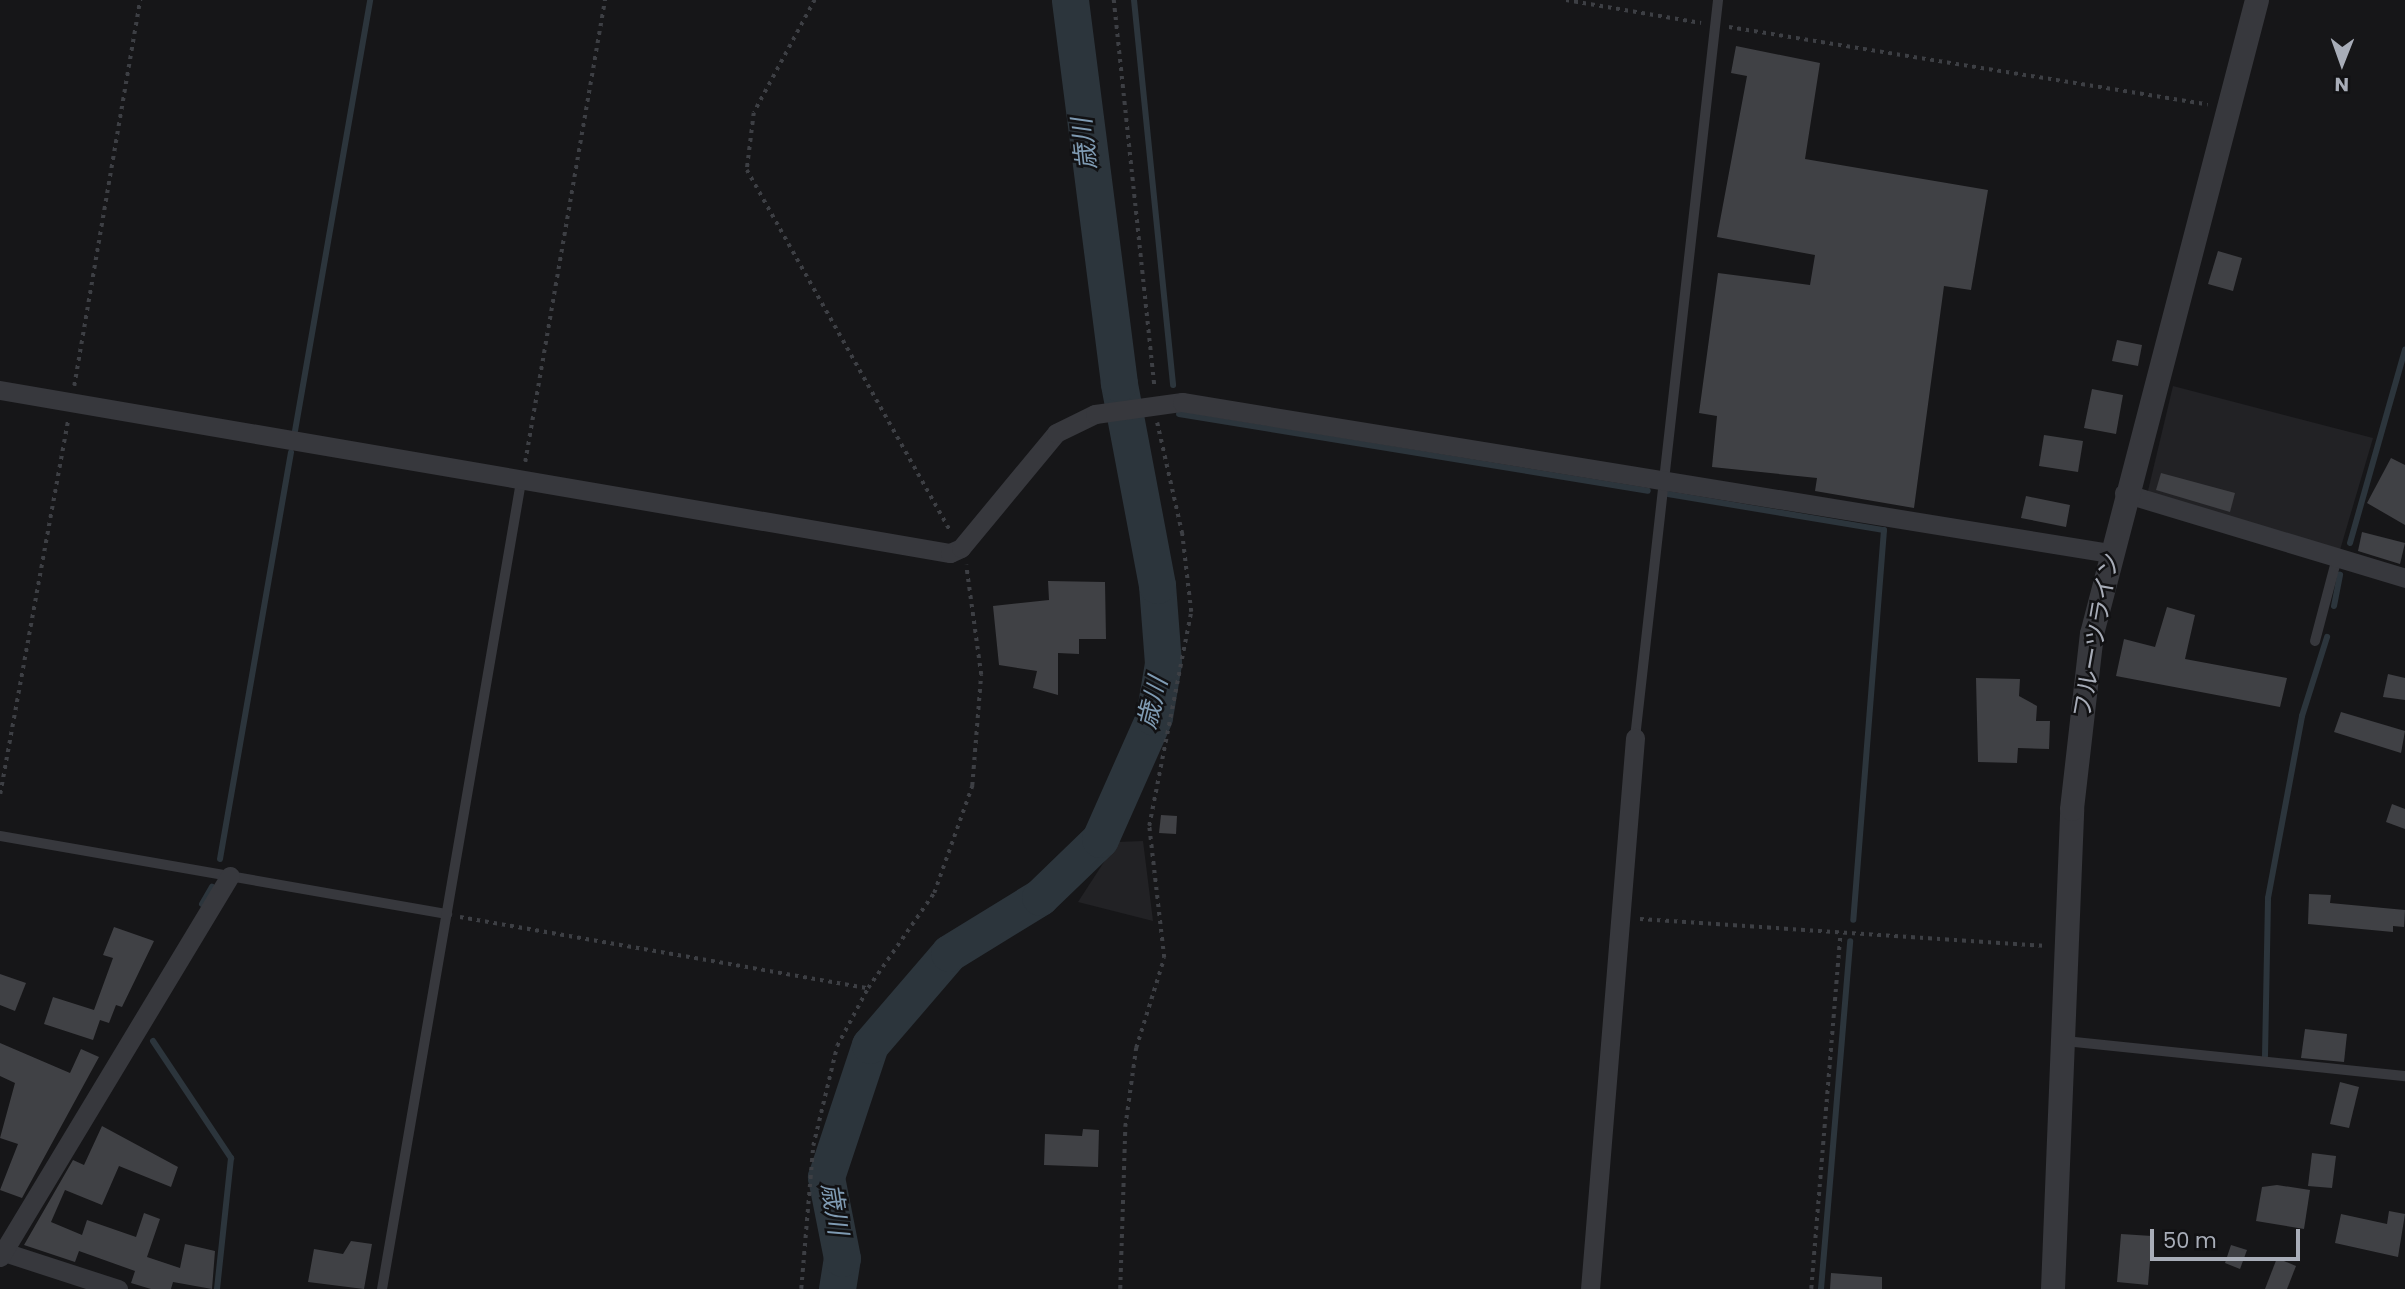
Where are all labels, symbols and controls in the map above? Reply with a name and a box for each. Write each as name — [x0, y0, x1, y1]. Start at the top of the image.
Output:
north arrow — [2307, 28, 2377, 98]
text: N — [2334, 71, 2349, 98]
water label: 歳川 — [1067, 117, 1103, 171]
street label: フルーツライン — [2067, 550, 2125, 720]
water label: 歳川 — [1132, 674, 1174, 732]
water label: 歳川 — [815, 1181, 853, 1237]
scale bar — [2153, 1216, 2304, 1260]
text: 50 m — [2163, 1226, 2217, 1255]

